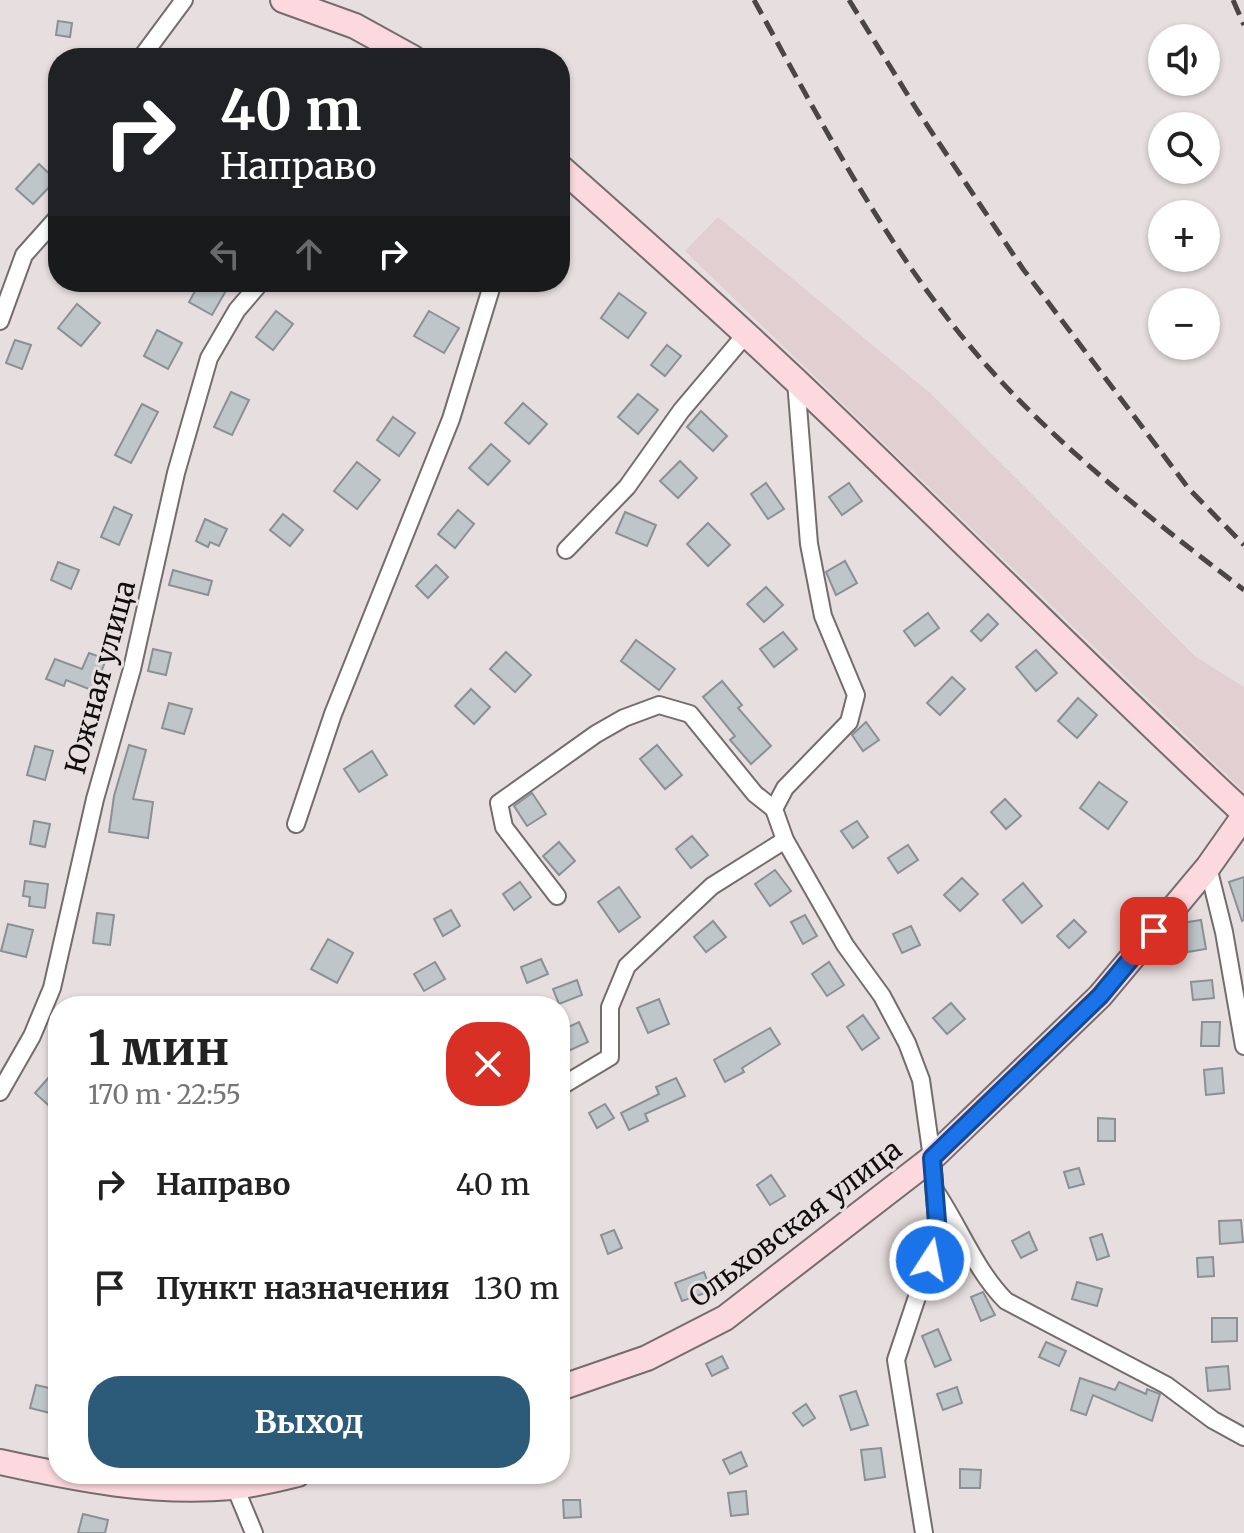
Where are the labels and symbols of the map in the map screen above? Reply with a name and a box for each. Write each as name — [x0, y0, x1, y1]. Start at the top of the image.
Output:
street label: Южная улица — [57, 576, 143, 778]
pin — [1120, 897, 1188, 965]
street label: Ольховская улица — [681, 1131, 909, 1315]
position arrow — [888, 1218, 972, 1302]

